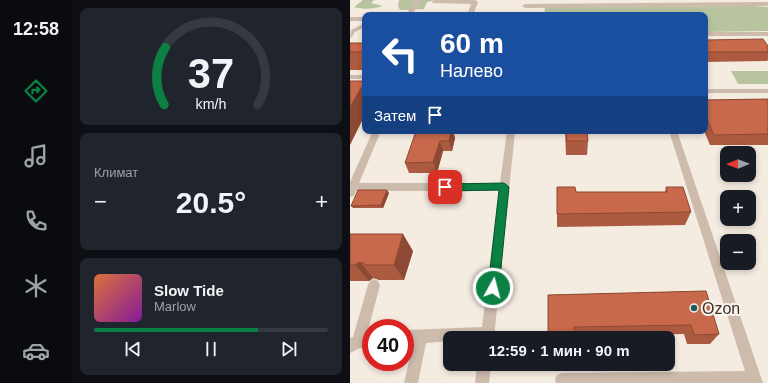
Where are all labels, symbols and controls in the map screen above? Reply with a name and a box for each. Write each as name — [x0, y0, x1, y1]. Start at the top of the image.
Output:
text: 12:58 — [13, 19, 59, 39]
icon: left — [374, 28, 426, 80]
text: 60 m — [440, 28, 504, 59]
text: 37 — [188, 49, 234, 96]
text: Налево — [440, 61, 503, 81]
icon: directions — [22, 77, 50, 105]
text: km/h — [196, 95, 227, 111]
icon: arrive — [424, 104, 446, 126]
text: Затем — [374, 107, 416, 124]
icon: music — [22, 142, 50, 170]
north arrow — [720, 146, 756, 182]
map controls — [720, 146, 756, 270]
text: Климат — [94, 165, 138, 180]
pin — [428, 170, 462, 204]
icon: arrive — [434, 176, 456, 198]
text: 20.5° — [176, 186, 246, 219]
text: − — [94, 189, 107, 214]
text: + — [315, 189, 328, 214]
button: + — [720, 190, 756, 226]
icon: phone — [22, 207, 50, 235]
button: − — [720, 234, 756, 270]
position arrow — [472, 267, 514, 309]
icon: climate — [22, 272, 50, 300]
text: Slow Tide — [154, 282, 224, 299]
text: Marlow — [154, 299, 196, 314]
place label: Ozon — [702, 300, 740, 317]
marker: Ozon — [689, 303, 699, 313]
speed limit sign: 40 — [362, 319, 414, 371]
icon: car — [22, 337, 50, 365]
icon: previous — [122, 338, 144, 360]
icon: pause — [200, 338, 222, 360]
icon: next — [278, 338, 300, 360]
text: 12:59 · 1 мин · 90 m — [488, 342, 630, 359]

